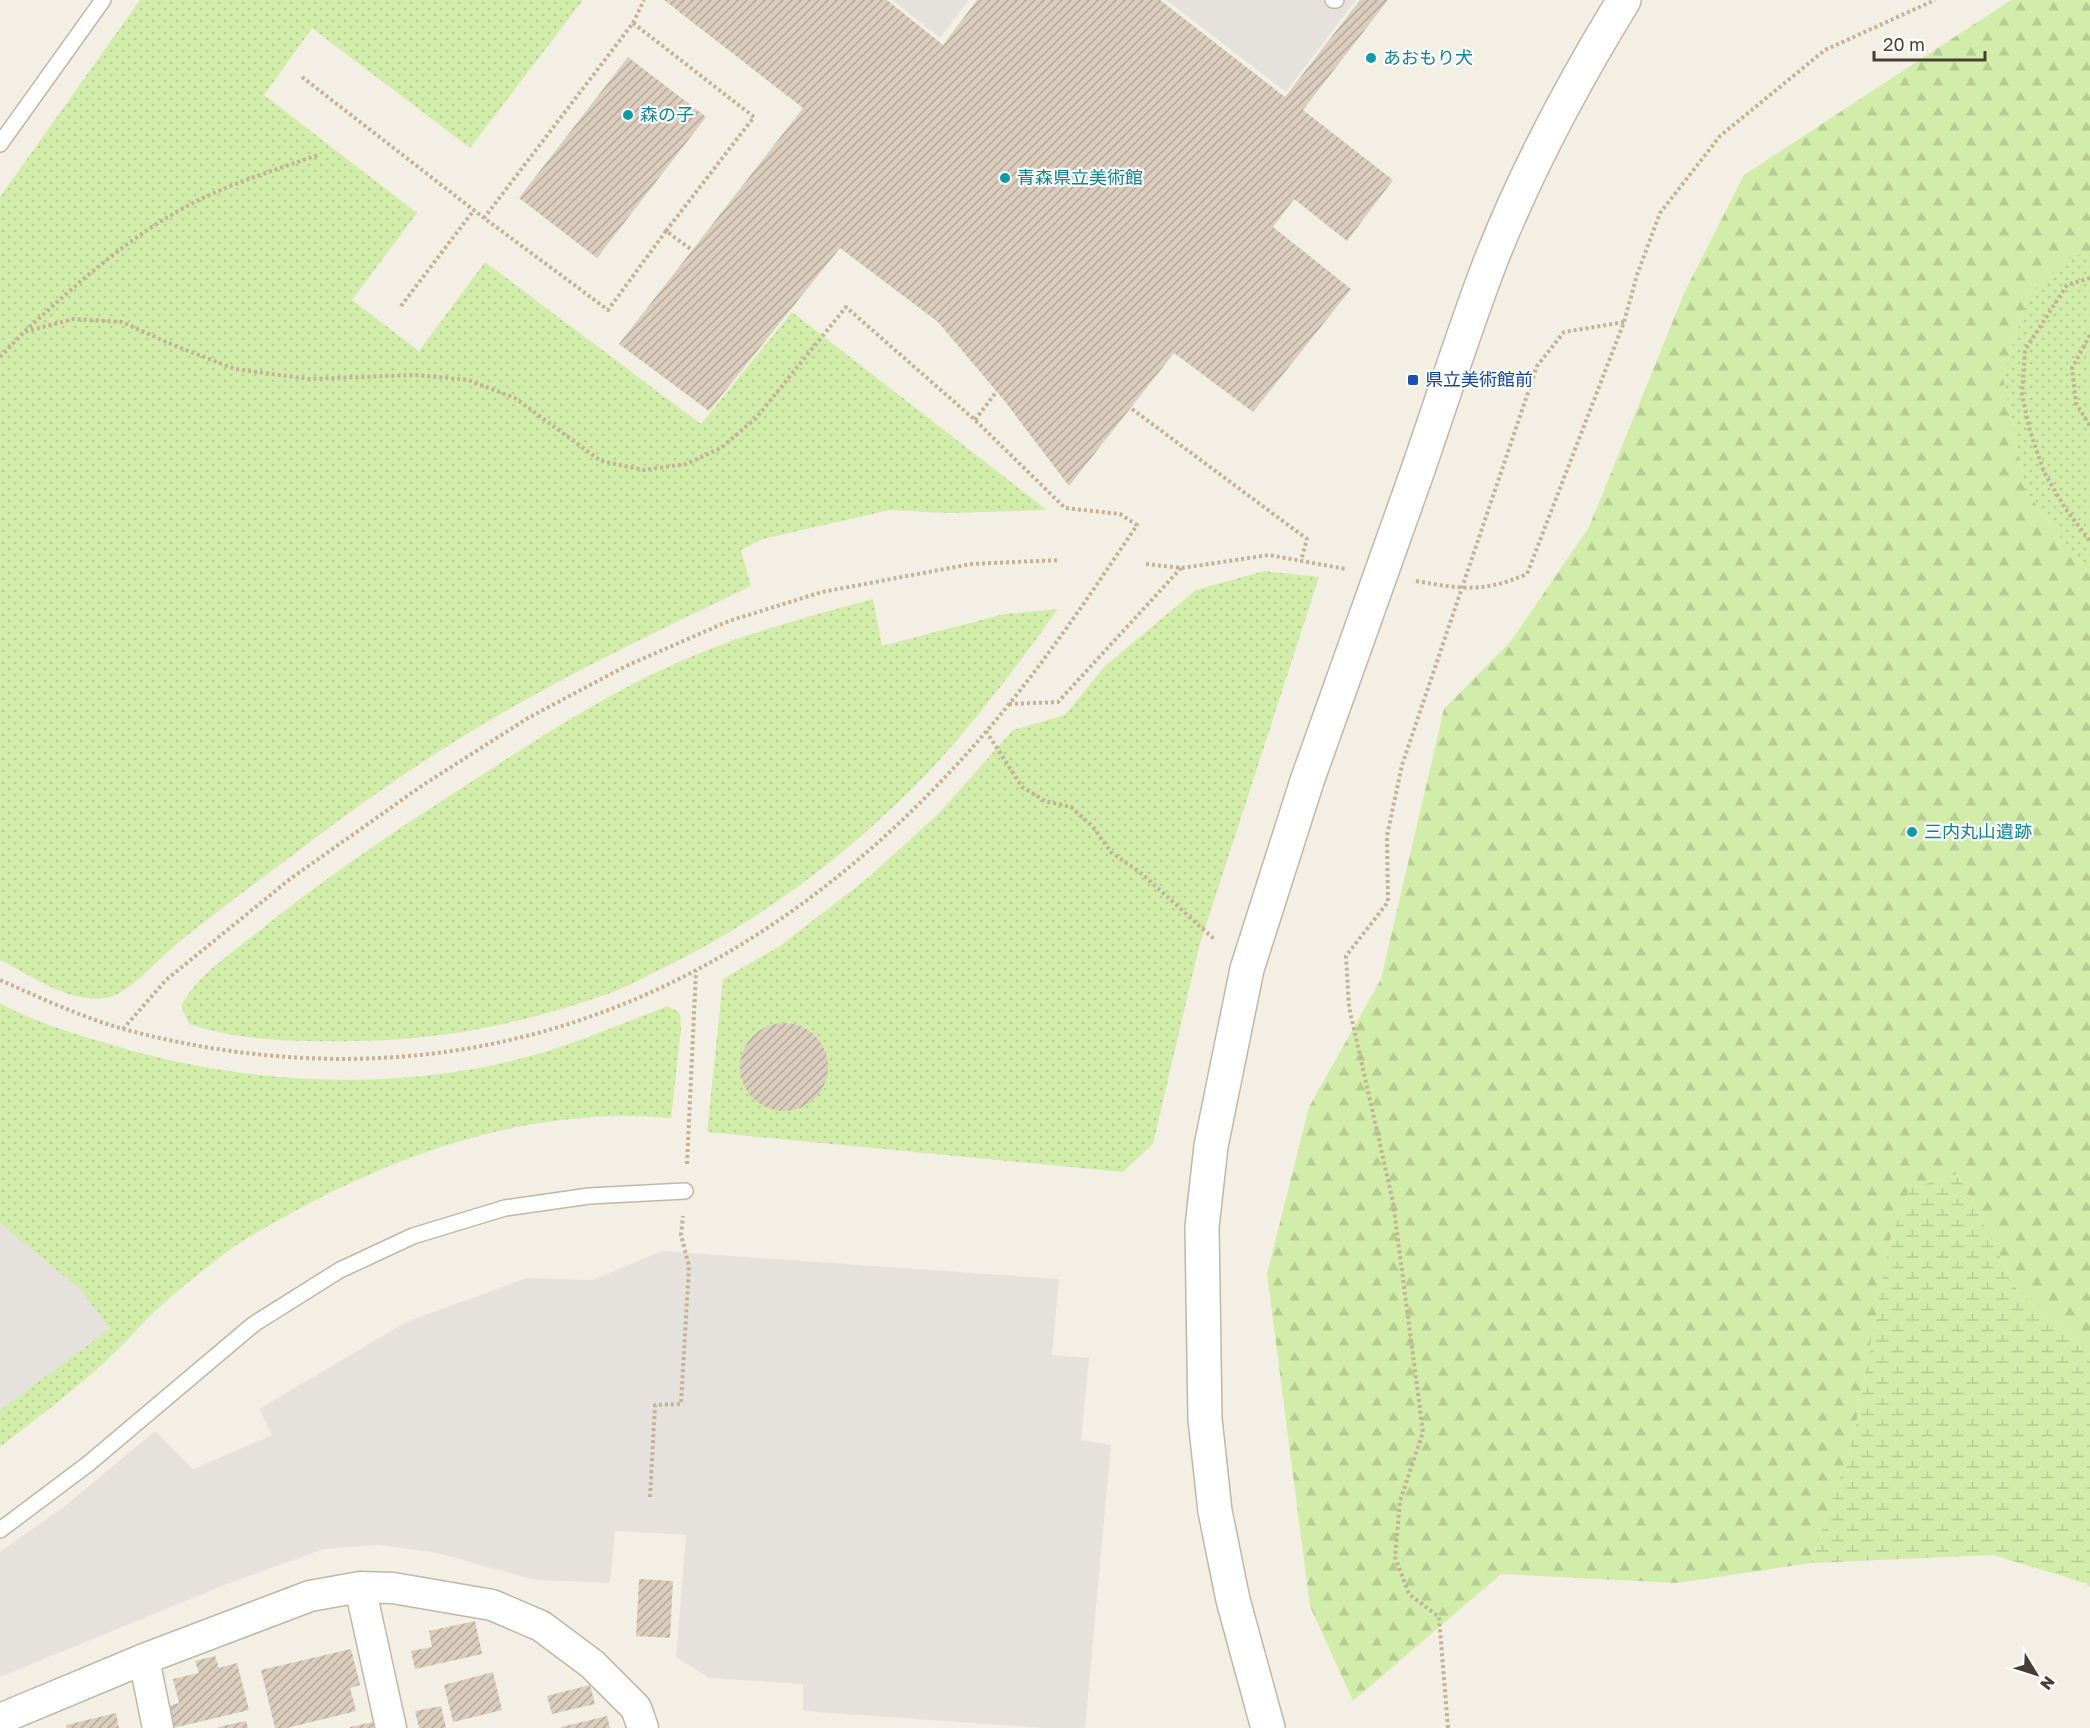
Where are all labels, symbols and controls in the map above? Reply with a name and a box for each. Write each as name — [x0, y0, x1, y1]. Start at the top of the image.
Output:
scale bar — [1874, 24, 1985, 62]
text: 20 m — [1883, 33, 1925, 55]
place label: あおもり犬 — [1383, 46, 1473, 68]
marker: あおもり犬 — [1364, 51, 1378, 65]
place label: 森の子 — [640, 103, 694, 125]
marker: 森の子 — [621, 108, 635, 122]
place label: 青森県立美術館 — [1017, 166, 1143, 188]
marker: 青森県立美術館 — [998, 171, 1012, 185]
place label: 県立美術館前 — [1425, 368, 1533, 390]
marker: 県立美術館前 — [1406, 373, 1420, 387]
place label: 三内丸山遺跡 — [1924, 820, 2032, 842]
marker: 三内丸山遺跡 — [1905, 825, 1919, 839]
north arrow — [2006, 1644, 2066, 1704]
text: N — [2036, 1672, 2059, 1694]

